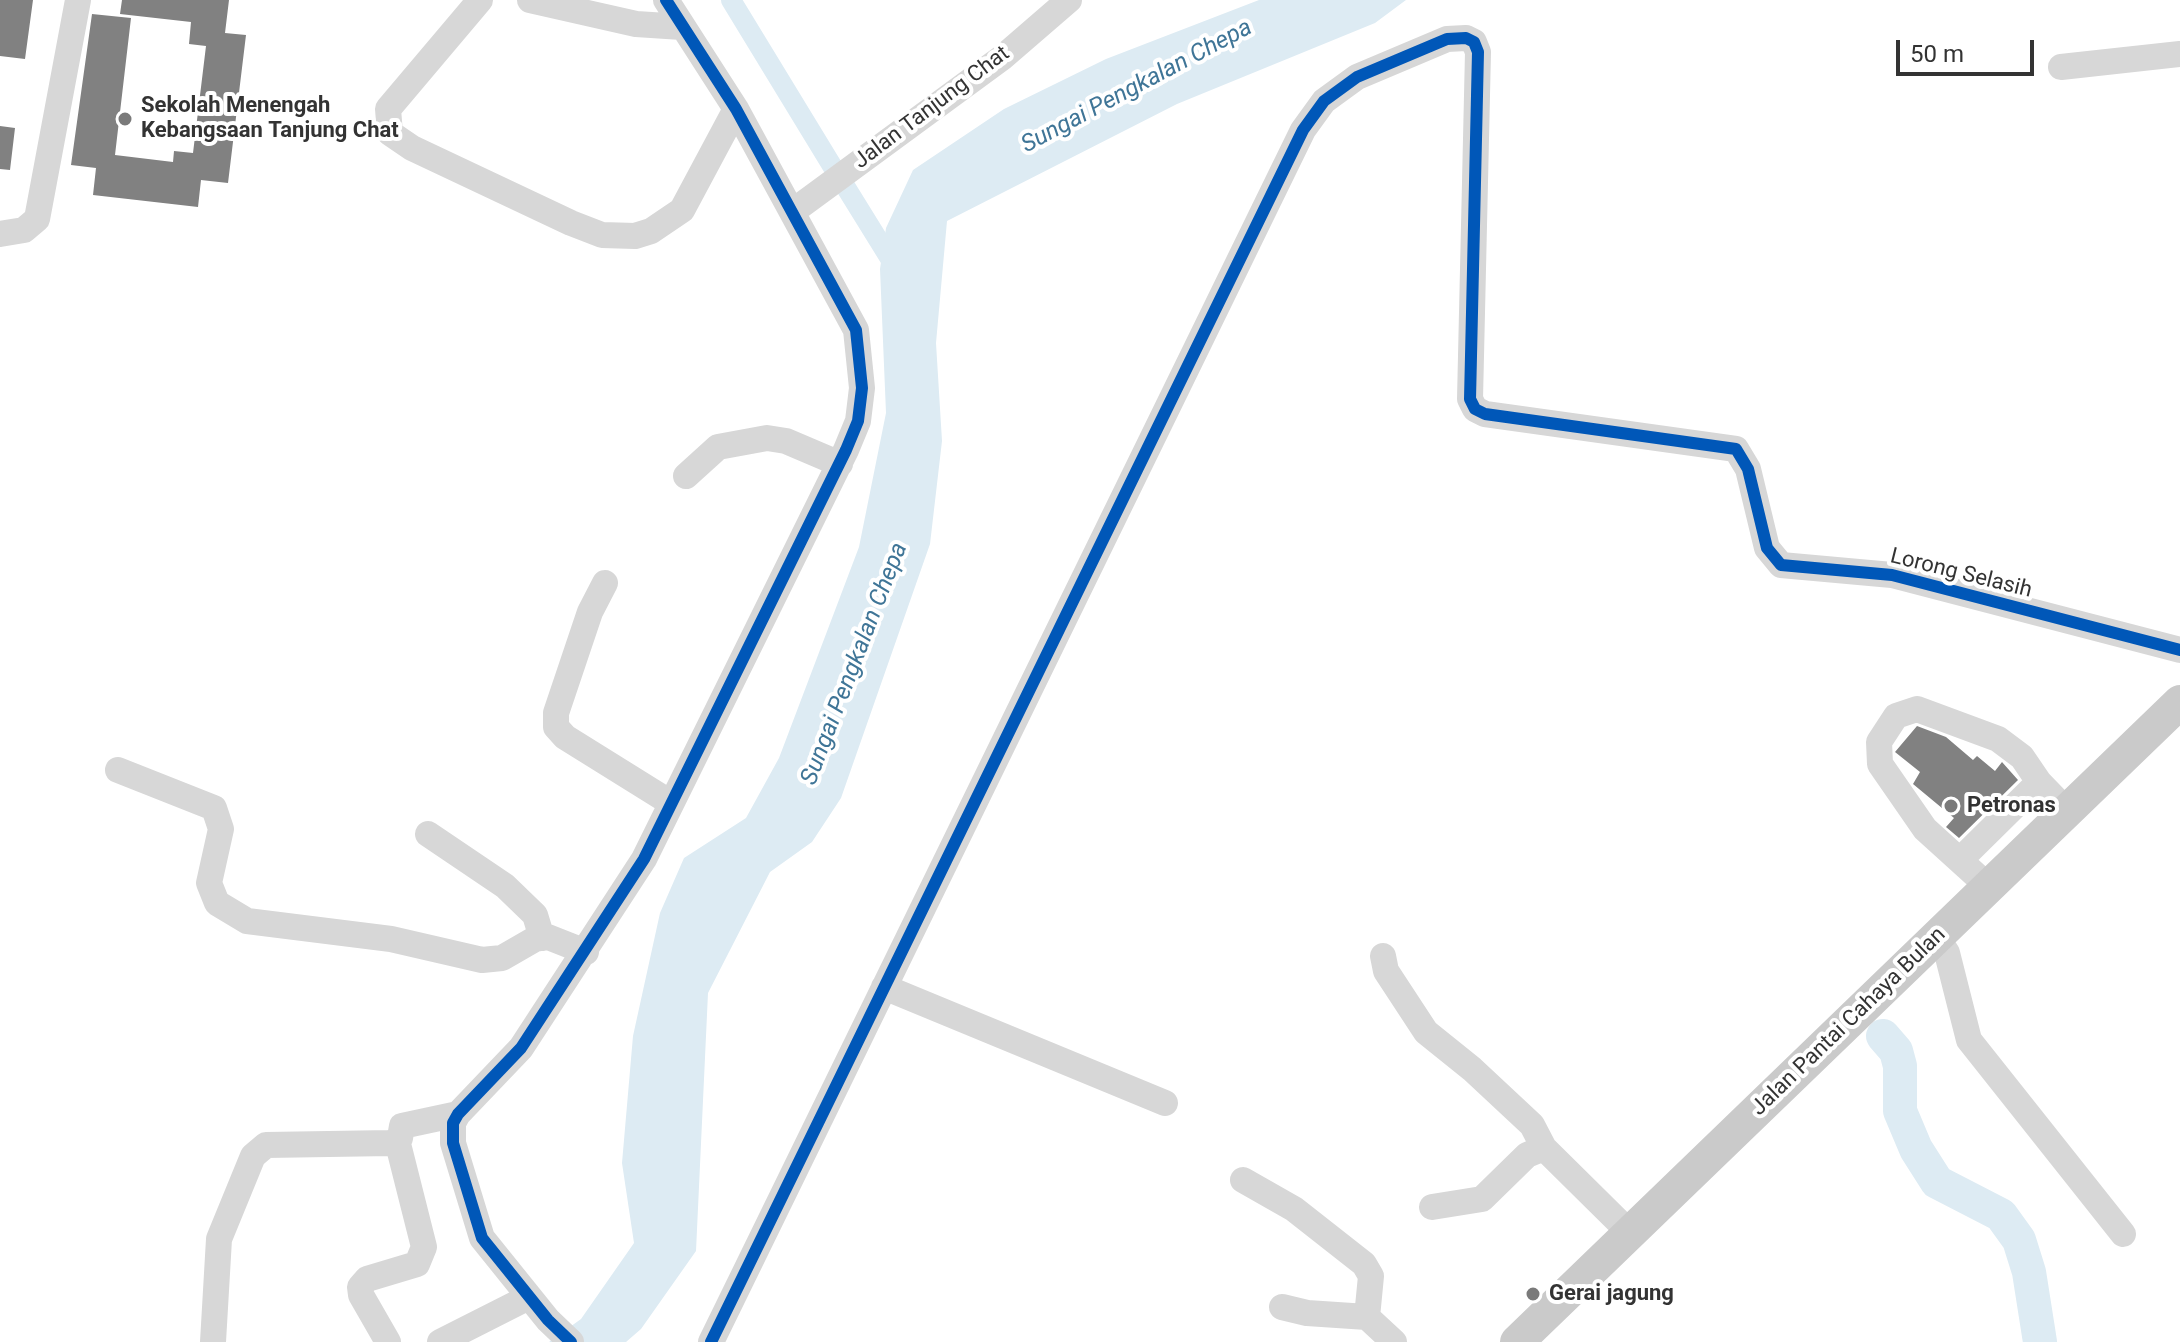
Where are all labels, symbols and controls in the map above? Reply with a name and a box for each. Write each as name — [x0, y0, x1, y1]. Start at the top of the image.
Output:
water label: Sungai Pengkalan Chepa — [1017, 14, 1257, 160]
scale bar — [1900, 24, 2038, 74]
text: 50 m — [1910, 40, 1964, 68]
street label: Jalan Tanjung Chat — [849, 41, 1015, 175]
place label: Sekolah Menengah Kebangsaan Tanjung Chat — [141, 93, 399, 144]
marker: Sekolah Menengah Kebangsaan Tanjung Chat — [116, 110, 134, 128]
water label: Sungai Pengkalan Chepa — [795, 539, 915, 789]
street label: Lorong Selasih — [1887, 544, 2035, 604]
place label: Petronas — [1967, 793, 2056, 819]
marker: Petronas — [1942, 797, 1960, 815]
street label: Jalan Pantai Cahaya Bulan — [1746, 922, 1952, 1122]
place label: Gerai jagung — [1549, 1281, 1674, 1307]
marker: Gerai jagung — [1524, 1285, 1542, 1303]

